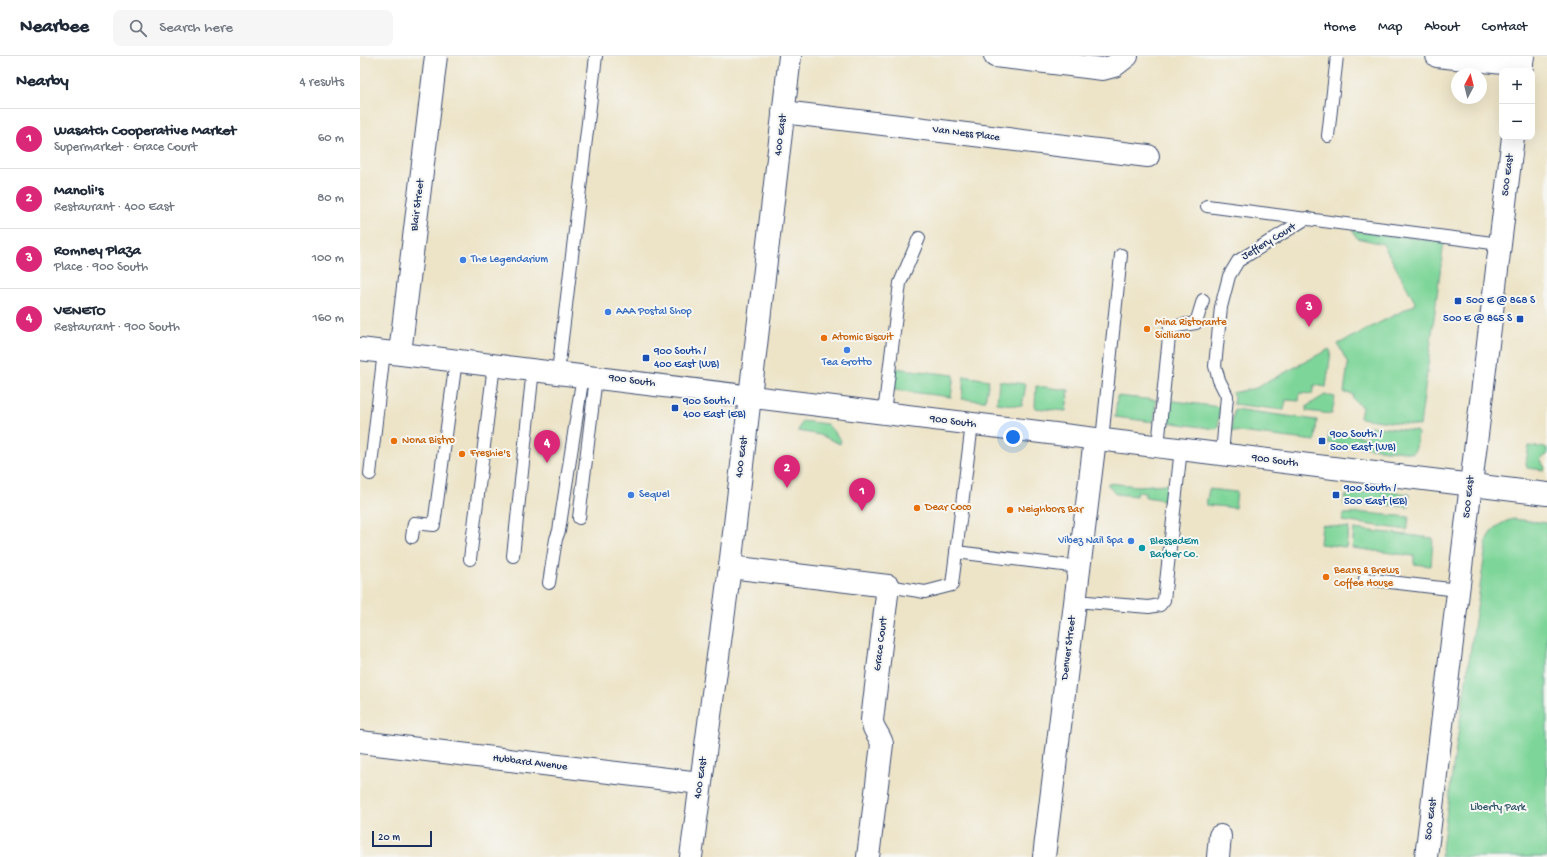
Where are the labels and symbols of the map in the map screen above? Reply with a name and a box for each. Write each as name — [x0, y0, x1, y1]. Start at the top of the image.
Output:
north arrow — [1451, 68, 1487, 104]
street label: 400 East — [772, 112, 790, 156]
street label: Van Ness Place — [931, 124, 1001, 144]
street label: 500 East — [1499, 152, 1517, 197]
street label: Blair Street — [409, 177, 427, 233]
street label: Jeffery Court — [1239, 220, 1300, 263]
place label: The Legendarium — [470, 254, 548, 266]
marker: The Legendarium — [458, 255, 468, 265]
pin: 3 — [1296, 294, 1322, 327]
place label: 500 E @ 868 S — [1466, 295, 1536, 307]
marker: 500 E @ 868 S — [1453, 296, 1463, 306]
place label: AAA Postal Shop — [616, 306, 692, 318]
marker: AAA Postal Shop — [603, 307, 613, 317]
place label: 500 E @ 865 S — [1443, 313, 1513, 325]
marker: 500 E @ 865 S — [1515, 314, 1525, 324]
place label: Mina Ristorante Siciliano — [1155, 317, 1227, 342]
marker: Mina Ristorante Siciliano — [1142, 324, 1152, 334]
place label: Atomic Biscuit — [832, 332, 895, 344]
marker: Atomic Biscuit — [819, 333, 829, 343]
marker: Tea Grotto — [842, 345, 852, 355]
place label: 900 South / 400 East (WB) — [653, 346, 720, 371]
marker: 900 South / 400 East (WB) — [641, 353, 651, 363]
place label: Tea Grotto — [821, 357, 872, 369]
street label: 900 South — [607, 372, 656, 390]
place label: 900 South / 400 East (EB) — [682, 396, 746, 421]
marker: 900 South / 400 East (EB) — [670, 403, 680, 413]
street label: 900 South — [928, 413, 977, 431]
your location — [1003, 427, 1023, 447]
place label: 900 South / 500 East (WB) — [1329, 429, 1396, 454]
pin: 4 — [534, 430, 560, 463]
street label: 400 East — [733, 434, 751, 478]
place label: Nona Bistro — [402, 435, 455, 447]
marker: Nona Bistro — [389, 436, 399, 446]
marker: 900 South / 500 East (WB) — [1317, 436, 1327, 446]
place label: Freshie's — [469, 448, 511, 460]
marker: Freshie's — [457, 449, 467, 459]
street label: 900 South — [1250, 452, 1299, 470]
pin: 2 — [774, 455, 800, 488]
street label: 500 East — [1461, 474, 1477, 519]
pin: 1 — [849, 478, 875, 511]
place label: 900 South / 500 East (EB) — [1343, 483, 1408, 508]
place label: Sequel — [639, 489, 670, 501]
marker: Sequel — [626, 490, 636, 500]
marker: 900 South / 500 East (EB) — [1331, 490, 1341, 500]
place label: Dear Coco — [924, 502, 972, 514]
marker: Dear Coco — [912, 503, 922, 513]
place label: Neighbors Bar — [1018, 504, 1084, 516]
marker: Neighbors Bar — [1005, 505, 1015, 515]
place label: Vibez Nail Spa — [1057, 535, 1124, 547]
marker: Vibez Nail Spa — [1126, 536, 1136, 546]
place label: BlessedEm Barber Co. — [1149, 536, 1199, 561]
marker: BlessedEm Barber Co. — [1137, 543, 1147, 553]
place label: Beans & Brews Coffee House — [1333, 565, 1400, 590]
marker: Beans & Brews Coffee House — [1321, 572, 1331, 582]
street label: Denver Street — [1059, 614, 1079, 682]
street label: Grace Court — [872, 615, 890, 672]
street label: Hubbard Avenue — [492, 752, 568, 774]
street label: 400 East — [692, 755, 710, 800]
street label: 500 East — [1422, 796, 1440, 841]
park label: Liberty Park — [1470, 802, 1527, 814]
scale bar — [372, 829, 432, 848]

